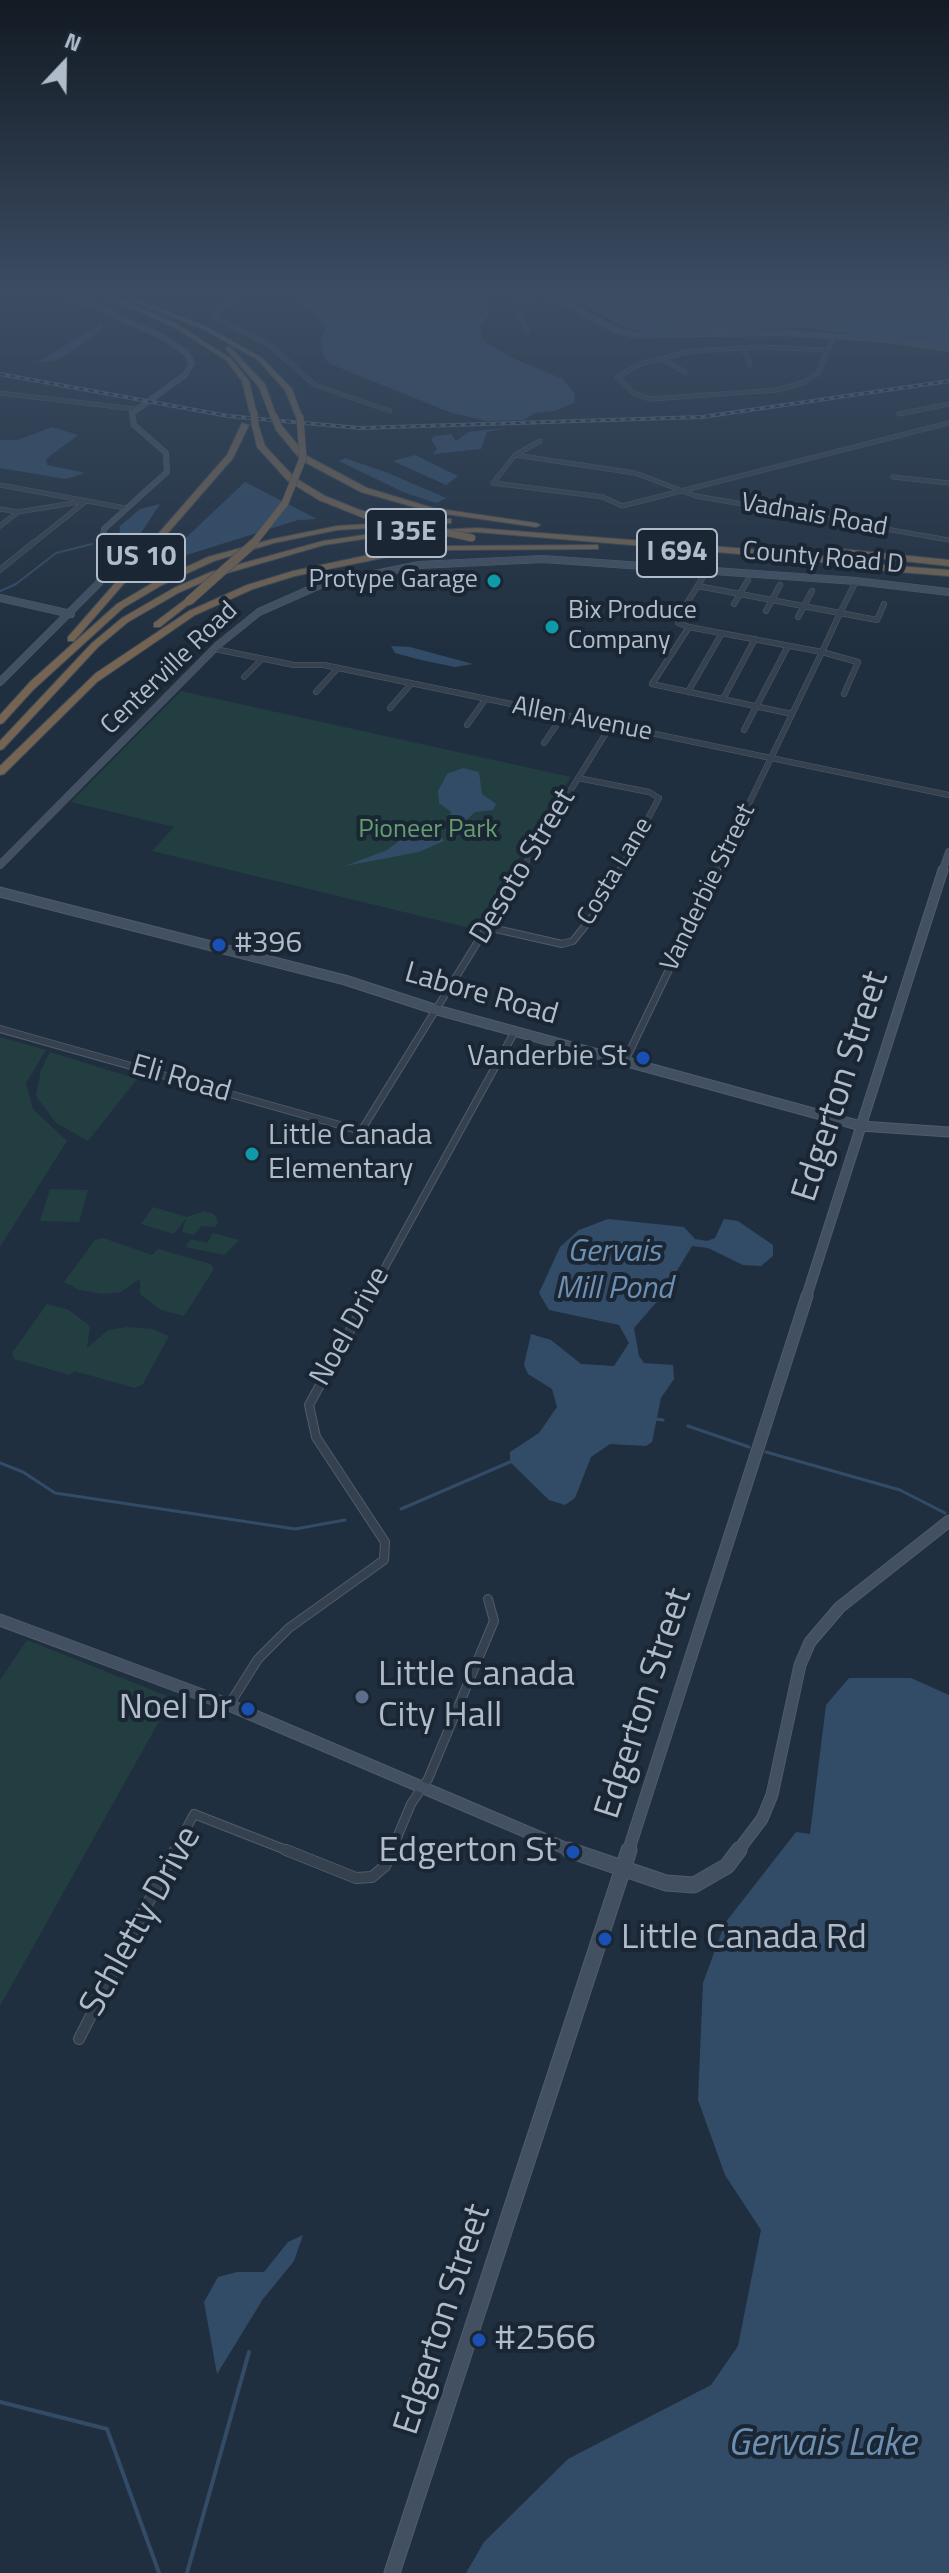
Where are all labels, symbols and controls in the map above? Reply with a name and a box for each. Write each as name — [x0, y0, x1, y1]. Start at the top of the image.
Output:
text: N — [60, 23, 86, 60]
north arrow — [24, 24, 104, 104]
street label: Vadnais Road — [738, 488, 890, 544]
road number: I 35E — [366, 509, 446, 557]
road number: I 694 — [637, 529, 717, 577]
road number: US 10 — [97, 534, 185, 582]
street label: County Road D — [741, 536, 905, 582]
place label: Protype Garage — [308, 565, 478, 597]
marker: Protype Garage — [485, 572, 503, 590]
street label: Centerville Road — [95, 596, 245, 742]
place label: Bix Produce Company — [568, 596, 697, 658]
marker: Bix Produce Company — [543, 618, 561, 636]
street label: Allen Avenue — [510, 691, 654, 749]
street label: Desoto Street — [464, 783, 584, 951]
street label: Vanderbie Street — [655, 799, 763, 977]
street label: Costa Lane — [572, 812, 660, 932]
park label: Pioneer Park — [358, 815, 498, 847]
place label: #396 — [235, 927, 302, 963]
marker: #396 — [210, 936, 228, 954]
street label: Labore Road — [400, 956, 562, 1034]
street label: Edgerton Street — [784, 966, 900, 1208]
place label: Vanderbie St — [467, 1040, 627, 1076]
street label: Eli Road — [127, 1049, 235, 1111]
marker: Vanderbie St — [634, 1049, 652, 1067]
place label: Little Canada Elementary — [268, 1119, 432, 1190]
marker: Little Canada Elementary — [243, 1145, 261, 1163]
water label: Gervais Mill Pond — [555, 1234, 673, 1309]
street label: Noel Drive — [304, 1261, 398, 1393]
street label: Edgerton Street — [587, 1583, 703, 1825]
place label: Little Canada City Hall — [378, 1654, 575, 1739]
place label: Noel Dr — [119, 1687, 232, 1731]
marker: Little Canada City Hall — [353, 1688, 371, 1706]
marker: Noel Dr — [239, 1700, 257, 1718]
street label: Schletty Drive — [72, 1820, 212, 2024]
place label: Edgerton St — [379, 1830, 557, 1874]
marker: Edgerton St — [564, 1843, 582, 1861]
place label: Little Canada Rd — [621, 1917, 867, 1961]
marker: Little Canada Rd — [596, 1930, 614, 1948]
street label: Edgerton Street — [386, 2199, 502, 2441]
place label: #2566 — [495, 2318, 596, 2362]
marker: #2566 — [470, 2331, 488, 2349]
water label: Gervais Lake — [728, 2423, 916, 2469]

